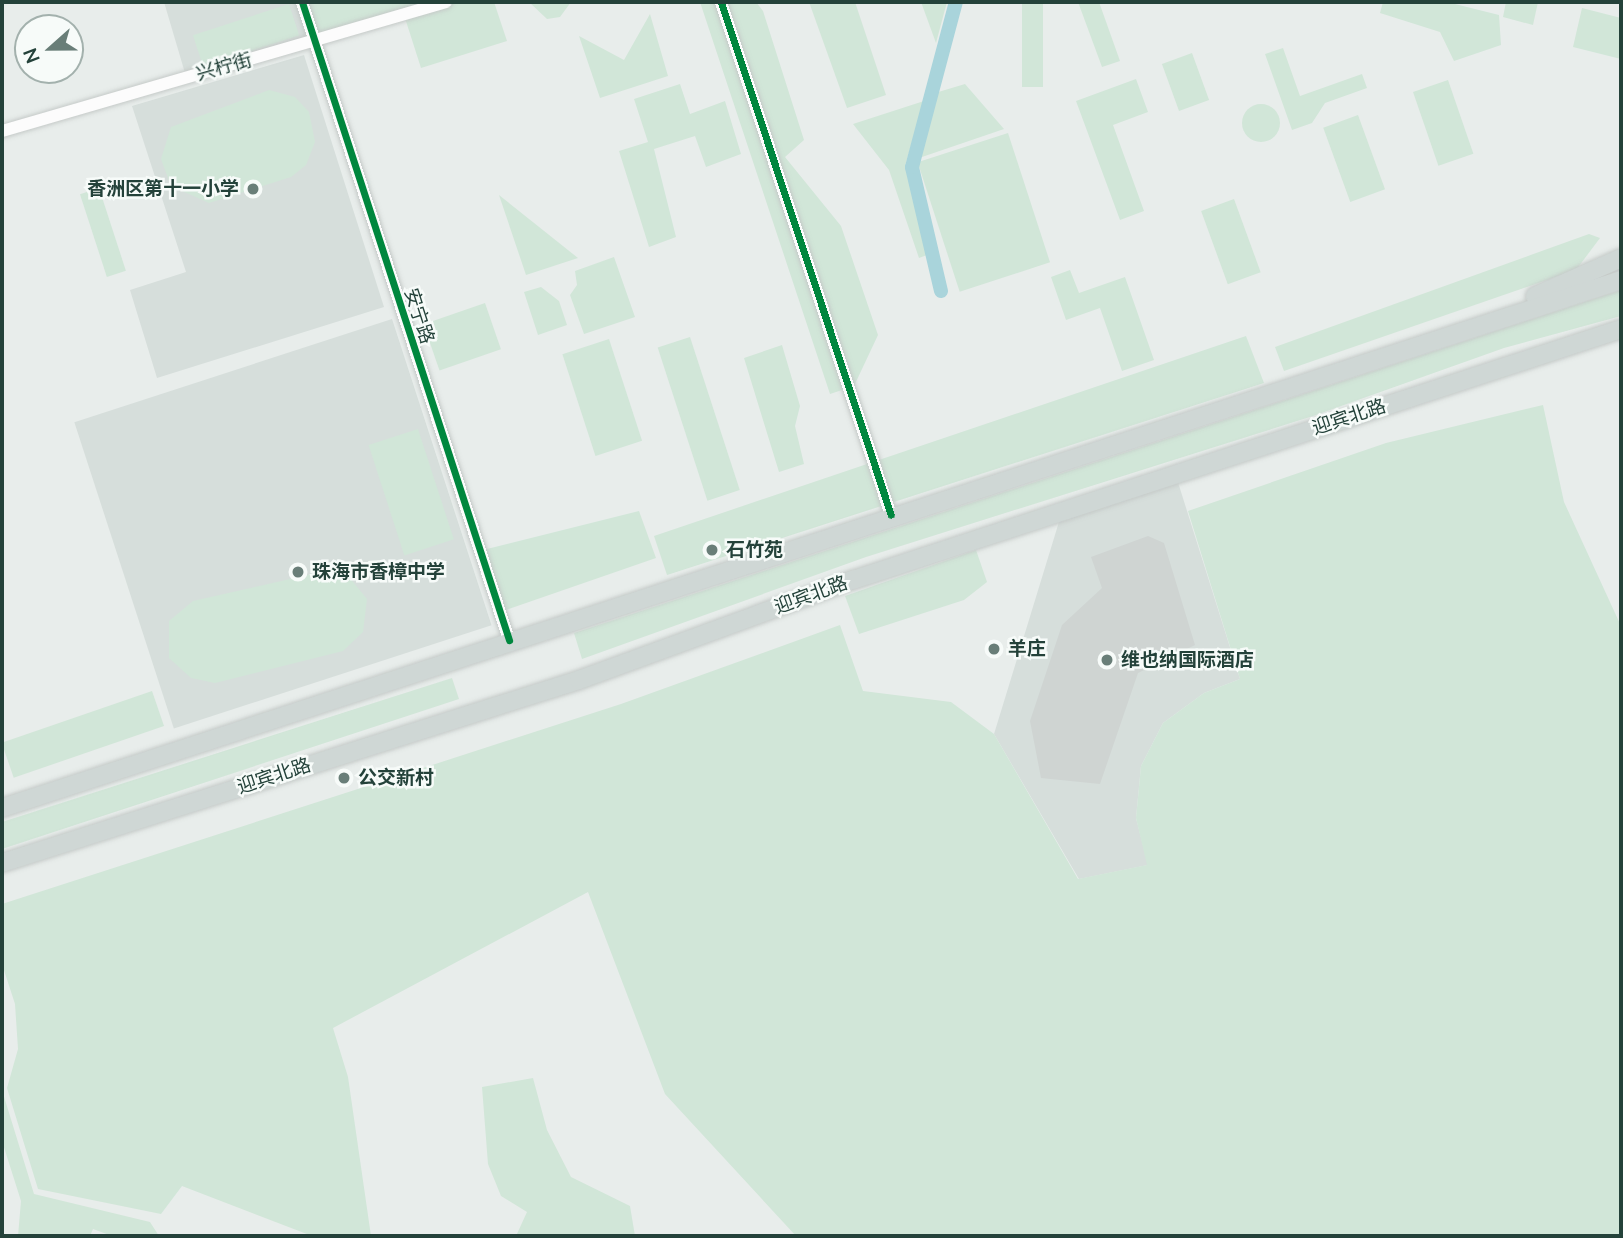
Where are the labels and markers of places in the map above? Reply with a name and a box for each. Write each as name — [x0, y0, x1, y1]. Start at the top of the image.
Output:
place label: 香洲区第十一小学 — [87, 178, 239, 200]
marker: 香洲区第十一小学 — [245, 181, 261, 197]
place label: 石竹苑 — [726, 539, 783, 561]
marker: 石竹苑 — [704, 542, 720, 558]
place label: 珠海市香樟中学 — [312, 561, 445, 583]
marker: 珠海市香樟中学 — [290, 564, 306, 580]
place label: 羊庄 — [1008, 638, 1046, 660]
marker: 羊庄 — [986, 641, 1002, 657]
place label: 维也纳国际酒店 — [1121, 649, 1254, 671]
marker: 维也纳国际酒店 — [1099, 652, 1115, 668]
place label: 公交新村 — [358, 767, 434, 789]
marker: 公交新村 — [336, 770, 352, 786]

